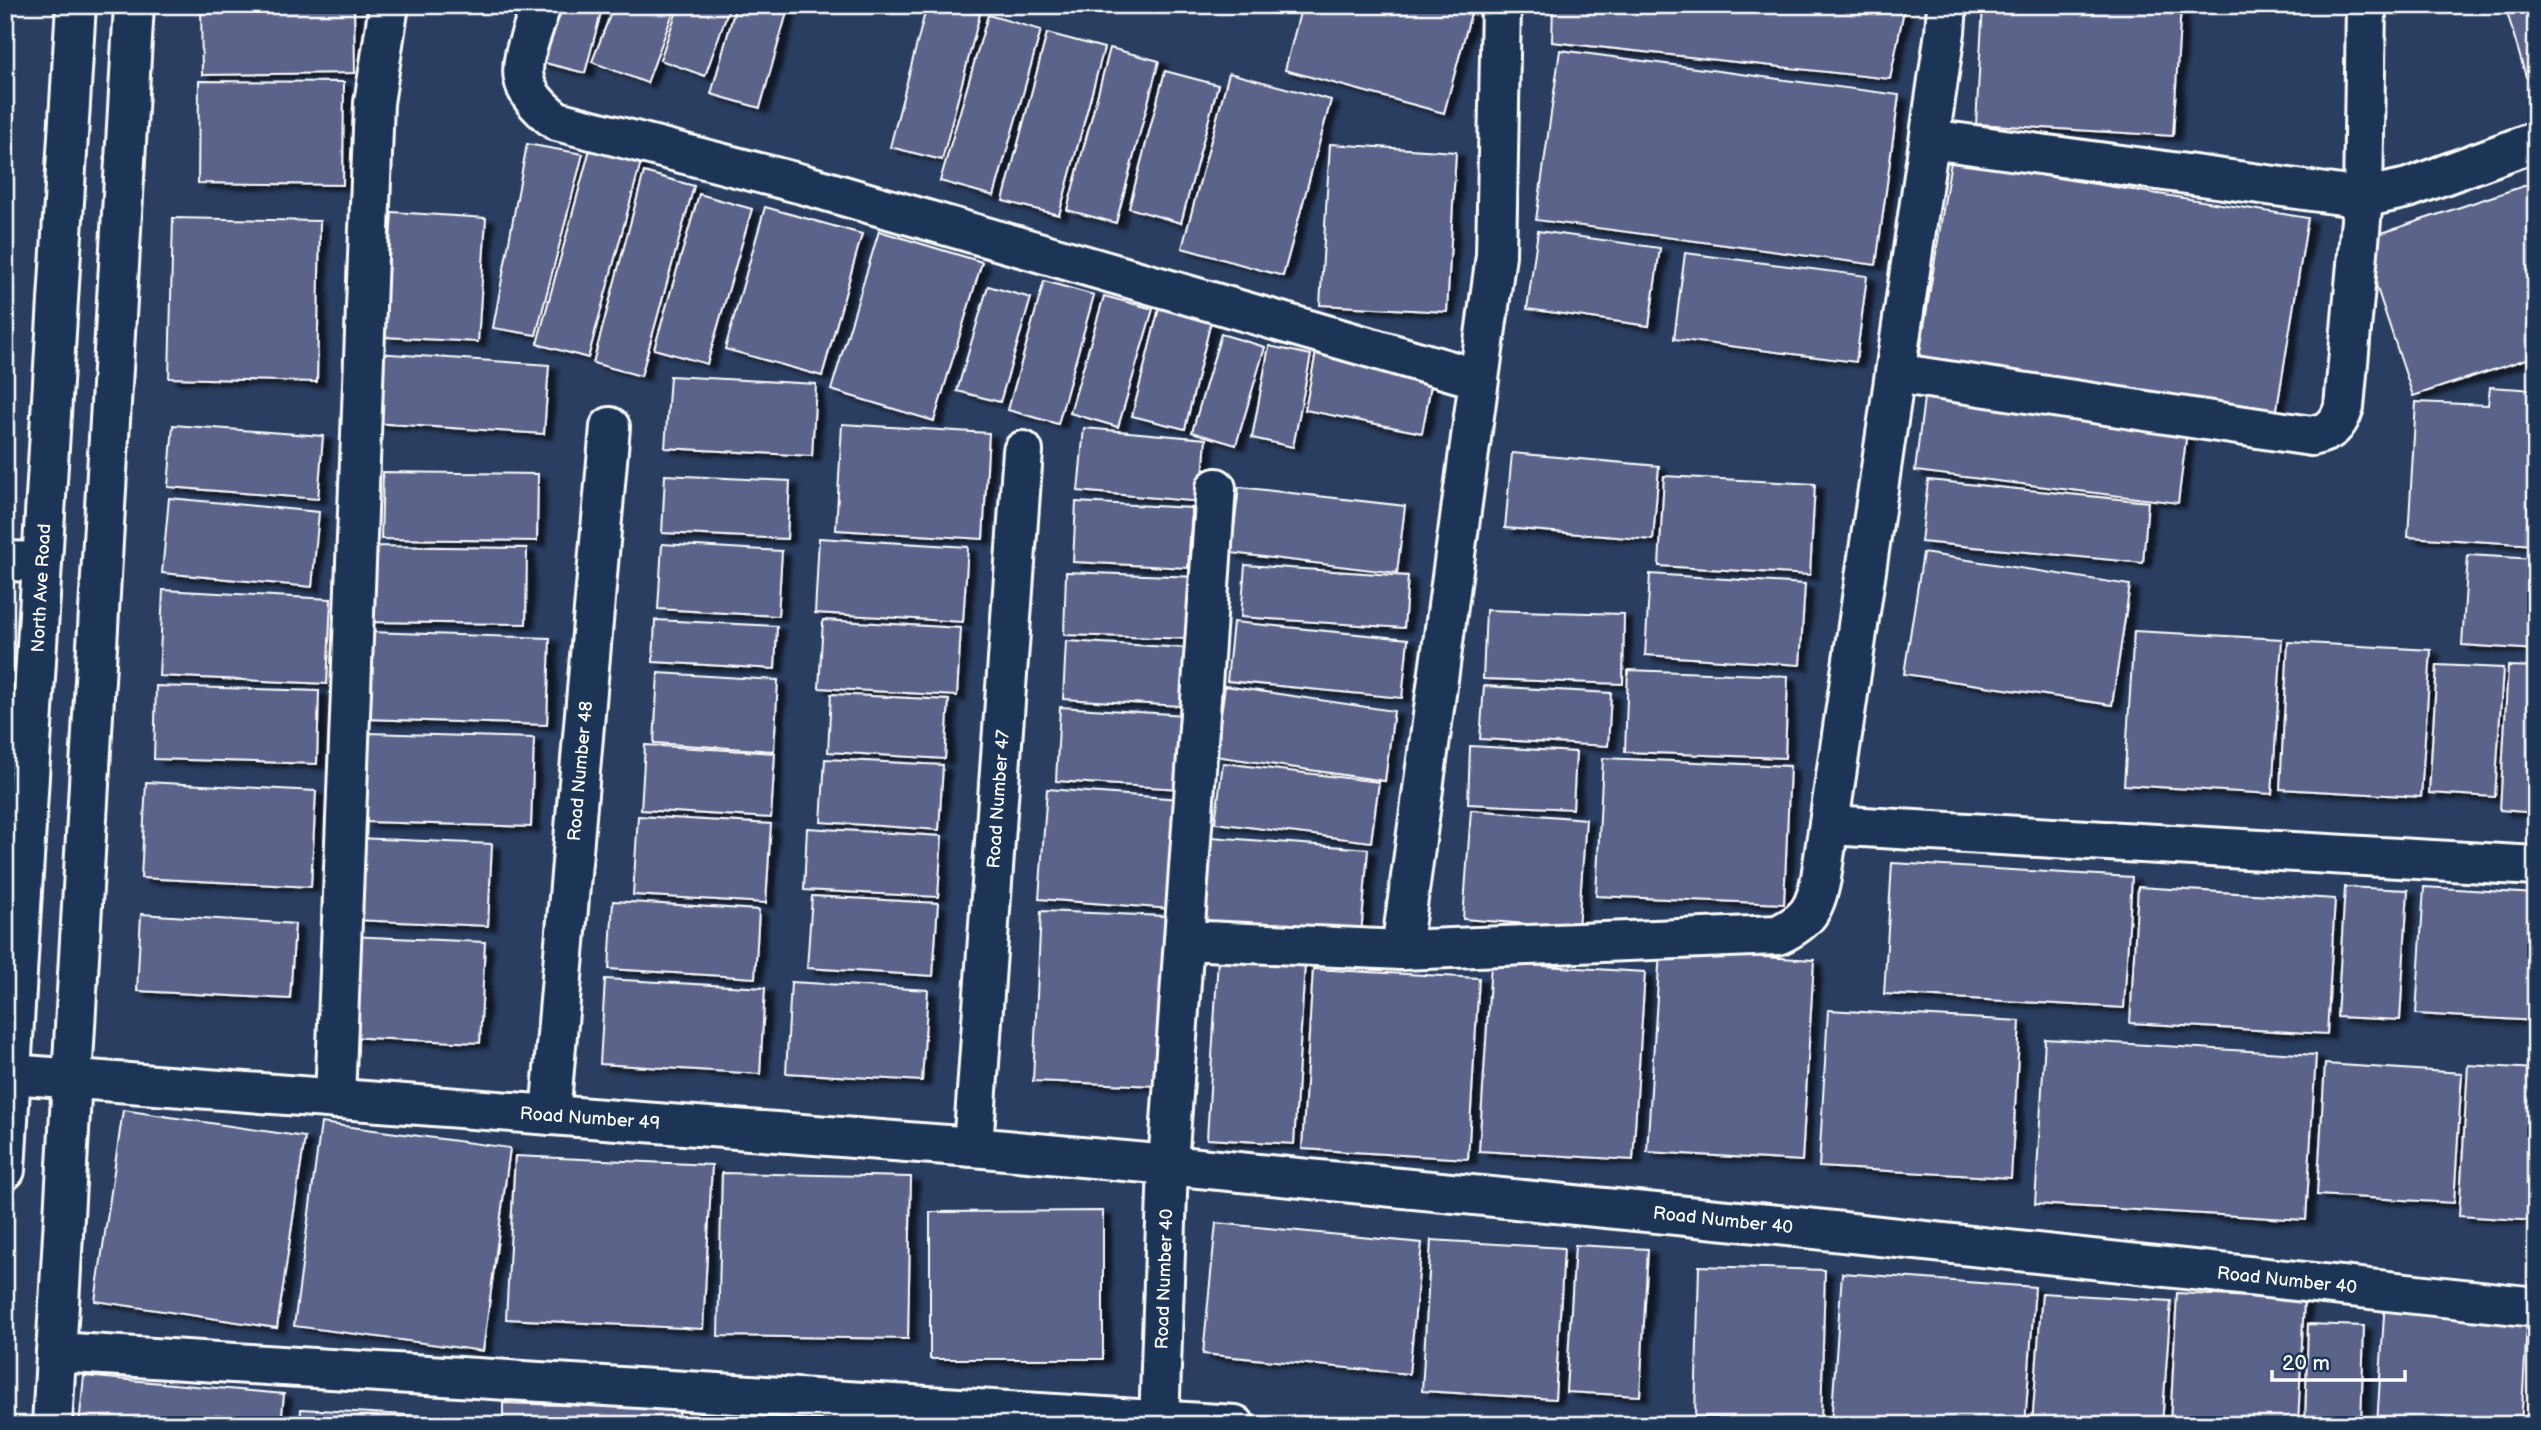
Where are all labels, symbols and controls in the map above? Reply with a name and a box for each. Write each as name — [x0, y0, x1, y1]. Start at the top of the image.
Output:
street label: North Ave Road — [28, 523, 55, 653]
street label: Road Number 48 — [564, 700, 597, 842]
street label: Road Number 47 — [983, 729, 1014, 869]
street label: Road Number 49 — [519, 1103, 661, 1134]
street label: Road Number 40 — [1652, 1203, 1794, 1238]
street label: Road Number 40 — [1152, 1208, 1177, 1350]
street label: Road Number 40 — [2216, 1263, 2358, 1298]
scale bar — [2272, 1339, 2404, 1383]
text: 20 m — [2282, 1351, 2330, 1376]

